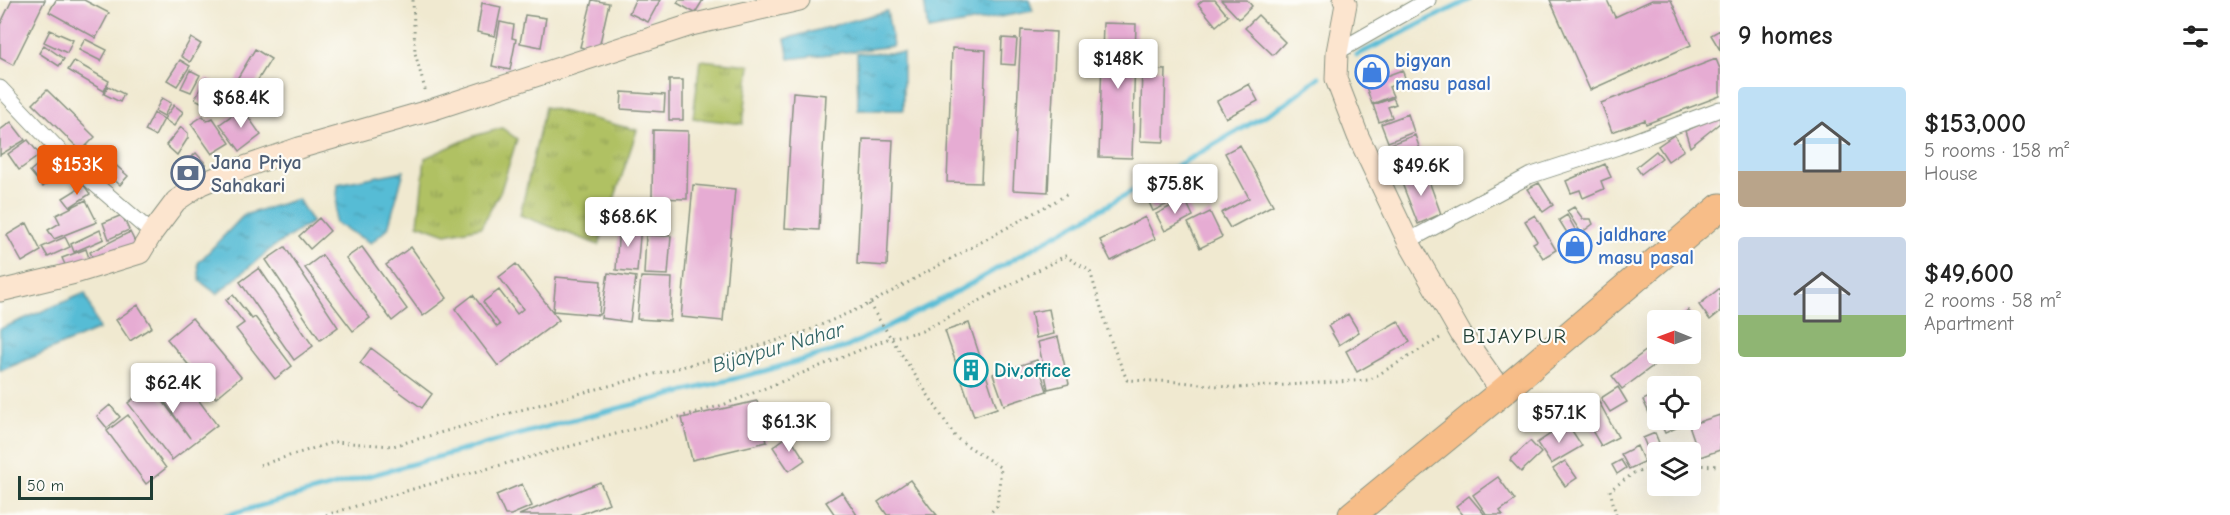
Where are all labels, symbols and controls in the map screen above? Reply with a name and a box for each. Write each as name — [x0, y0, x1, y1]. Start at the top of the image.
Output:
icon: filters — [2179, 20, 2212, 53]
text: 9 homes — [1738, 21, 1833, 51]
pin: $148K — [1076, 39, 1160, 90]
text: $148K — [1093, 47, 1143, 70]
place label: bigyan masu pasal — [1395, 49, 1491, 95]
shop icon: bigyan masu pasal — [1354, 54, 1390, 90]
pin: $68.4K — [192, 78, 290, 129]
text: $68.4K — [213, 86, 270, 109]
text: $153,000 — [1924, 109, 2026, 139]
icon: home — [1786, 111, 1858, 183]
text: 5 rooms · 158 m² — [1924, 139, 2069, 162]
pin: $153K — [35, 145, 119, 196]
pin: $49.6K — [1372, 146, 1470, 197]
place label: Jana Priya Sahakari — [211, 151, 302, 197]
text: $153K — [51, 153, 103, 176]
text: $49.6K — [1392, 154, 1450, 177]
bank icon: Jana Priya Sahakari — [170, 155, 206, 191]
text: House — [1924, 162, 1978, 185]
pin: $75.8K — [1126, 164, 1224, 215]
text: $75.8K — [1147, 172, 1203, 195]
pin: $68.6K — [579, 197, 677, 248]
text: $68.6K — [599, 205, 657, 228]
place label: jaldhare masu pasal — [1596, 223, 1694, 269]
shop icon: jaldhare masu pasal — [1557, 228, 1593, 264]
text: $49,600 — [1924, 259, 2014, 289]
icon: home — [1786, 261, 1858, 333]
text: 2 rooms · 58 m² — [1924, 289, 2061, 312]
north arrow — [1647, 310, 1701, 364]
map controls — [1647, 310, 1701, 496]
text: Apartment — [1924, 312, 2014, 335]
water label: Bijaypur Nahar — [709, 316, 848, 377]
district label: BIJAYPUR — [1462, 324, 1568, 348]
building icon: Div,office — [953, 352, 989, 388]
place label: Div,office — [994, 359, 1071, 382]
pin: $62.4K — [124, 363, 222, 414]
text: $62.4K — [145, 371, 201, 394]
button: locate — [1647, 376, 1701, 430]
pin: $57.1K — [1510, 393, 1608, 444]
text: $57.1K — [1532, 401, 1586, 424]
pin: $61.3K — [740, 402, 838, 453]
text: $61.3K — [761, 410, 817, 433]
button: layers — [1647, 442, 1701, 496]
scale bar — [18, 473, 153, 500]
text: 50 m — [27, 477, 64, 495]

